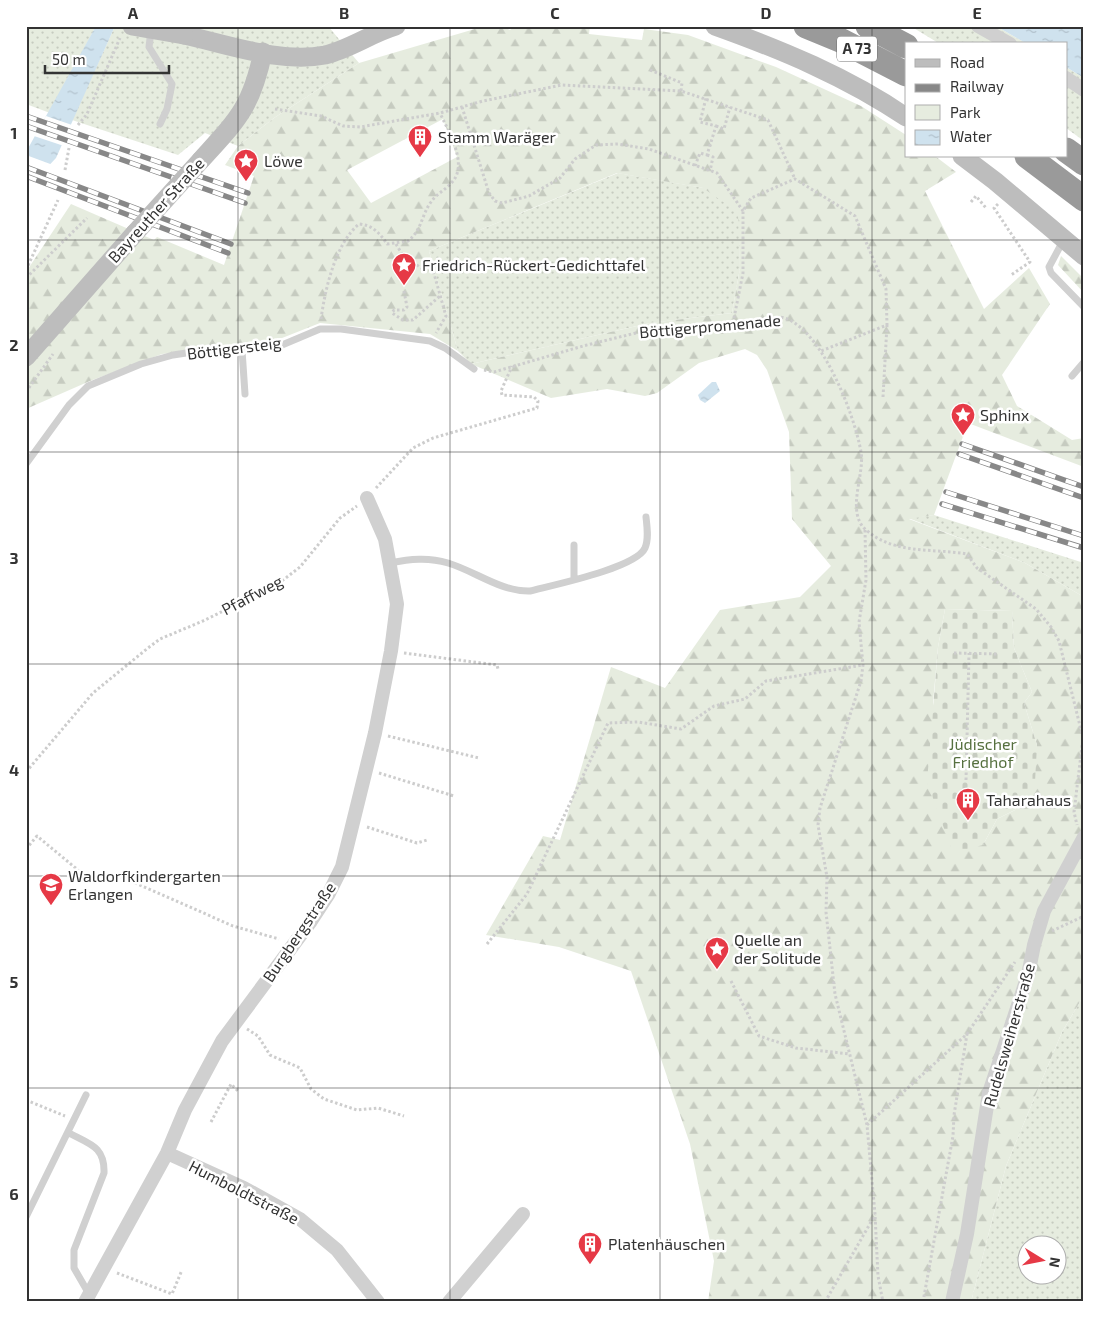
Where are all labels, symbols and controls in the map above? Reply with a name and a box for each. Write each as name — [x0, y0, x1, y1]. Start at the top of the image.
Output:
text: A — [128, 3, 139, 22]
text: B — [339, 3, 349, 22]
text: C — [550, 3, 560, 22]
text: D — [761, 3, 772, 22]
text: E — [972, 3, 982, 22]
road number: A 73 — [837, 36, 877, 62]
scale bar — [45, 42, 169, 74]
legend — [905, 42, 1068, 158]
text: 50 m — [52, 50, 86, 68]
text: Road — [950, 53, 985, 71]
text: Railway — [950, 77, 1004, 95]
text: Park — [950, 103, 981, 121]
text: 1 — [11, 123, 17, 142]
building icon: Stamm Waräger — [407, 124, 433, 158]
place label: Stamm Waräger — [438, 127, 557, 146]
text: Water — [950, 127, 992, 145]
place icon: Löwe — [233, 148, 259, 182]
place label: Löwe — [264, 151, 303, 170]
street label: Bayreuther Straße — [104, 153, 208, 266]
place icon: Friedrich-Rückert-Gedichttafel — [391, 252, 417, 286]
place label: Friedrich-Rückert-Gedichttafel — [422, 255, 646, 274]
street label: Böttigerpromenade — [638, 310, 782, 341]
street label: Böttigersteig — [186, 332, 282, 363]
text: 2 — [9, 335, 19, 354]
place icon: Sphinx — [950, 402, 976, 436]
place label: Sphinx — [980, 405, 1030, 424]
text: 3 — [9, 548, 19, 567]
street label: Pfaffweg — [218, 571, 286, 619]
park label: Jüdischer Friedhof — [949, 734, 1018, 771]
text: 4 — [9, 760, 19, 779]
building icon: Taharahaus — [955, 787, 981, 821]
place label: Taharahaus — [986, 790, 1071, 809]
place label: Waldorfkindergarten Erlangen — [68, 866, 221, 903]
school or university icon: Waldorfkindergarten Erlangen — [38, 872, 64, 906]
street label: Burgbergstraße — [258, 878, 339, 985]
place label: Quelle an der Solitude — [734, 930, 821, 967]
place icon: Quelle an der Solitude — [704, 936, 730, 970]
street label: Rudelsweiherstraße — [979, 961, 1038, 1109]
text: 5 — [10, 972, 19, 991]
street label: Humboldtstraße — [186, 1156, 302, 1227]
text: 6 — [9, 1184, 19, 1203]
building icon: Platenhäuschen — [577, 1231, 603, 1265]
place label: Platenhäuschen — [608, 1234, 725, 1253]
north arrow — [1018, 1236, 1068, 1286]
text: N — [1046, 1256, 1065, 1269]

